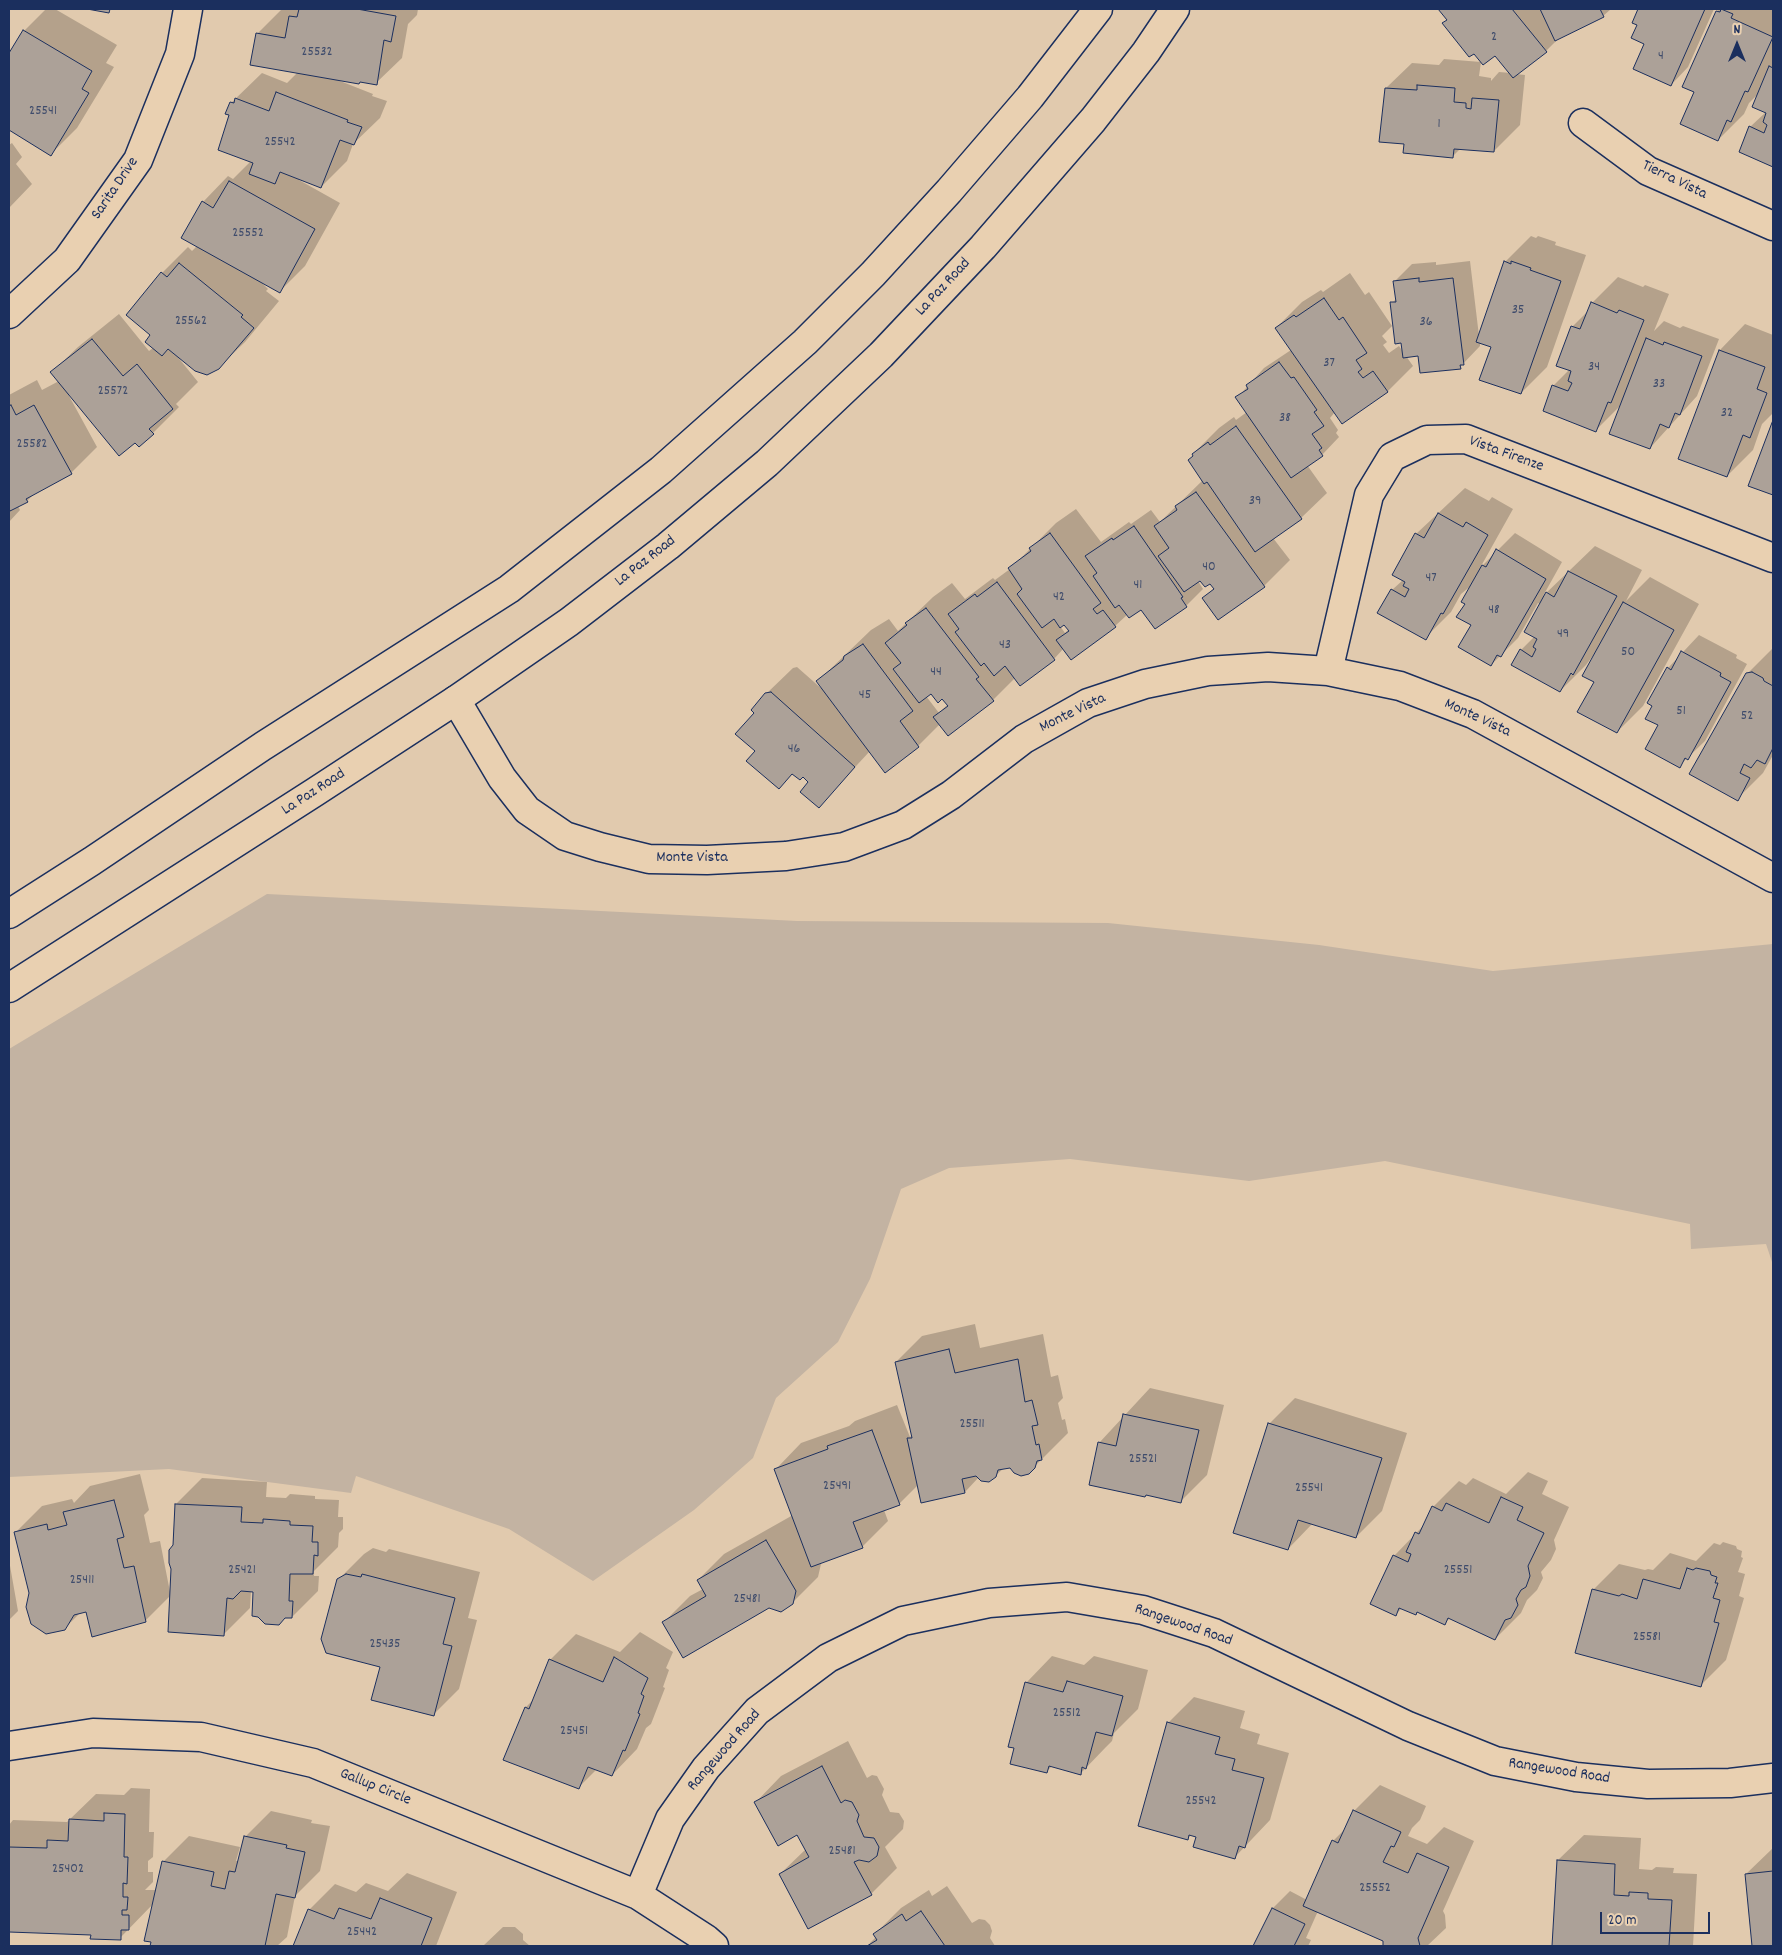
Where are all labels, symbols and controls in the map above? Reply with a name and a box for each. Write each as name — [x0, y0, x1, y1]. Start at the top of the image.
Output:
north arrow — [1712, 20, 1762, 70]
text: N — [1734, 20, 1740, 40]
house number: 2 — [1491, 30, 1497, 46]
house number: 25532 — [301, 45, 333, 61]
house number: 4 — [1658, 49, 1664, 65]
house number: 25541 — [29, 104, 57, 120]
house number: 1 — [1437, 117, 1441, 133]
house number: 25542 — [264, 135, 296, 151]
street label: Sarita Drive — [88, 154, 144, 224]
street label: Tierra Vista — [1638, 157, 1710, 205]
house number: 25552 — [232, 226, 264, 242]
street label: La Paz Road — [912, 255, 976, 321]
house number: 35 — [1512, 303, 1524, 319]
house number: 25562 — [175, 314, 207, 330]
house number: 36 — [1419, 315, 1433, 331]
house number: 37 — [1323, 356, 1335, 372]
house number: 34 — [1588, 360, 1600, 376]
house number: 33 — [1653, 377, 1665, 393]
house number: 25572 — [98, 384, 128, 400]
house number: 32 — [1721, 406, 1733, 422]
house number: 38 — [1279, 411, 1291, 427]
street label: Vista Firenze — [1466, 433, 1546, 477]
house number: 25582 — [17, 437, 47, 453]
house number: 39 — [1249, 494, 1261, 510]
street label: La Paz Road — [612, 532, 680, 592]
house number: 40 — [1202, 560, 1216, 576]
house number: 47 — [1425, 571, 1437, 587]
house number: 41 — [1134, 578, 1142, 594]
house number: 42 — [1053, 590, 1065, 606]
house number: 48 — [1488, 603, 1500, 619]
house number: 49 — [1557, 627, 1569, 643]
house number: 43 — [999, 638, 1011, 654]
house number: 50 — [1621, 645, 1635, 661]
house number: 44 — [930, 665, 942, 681]
house number: 45 — [859, 688, 871, 704]
street label: Monte Vista — [1037, 690, 1109, 738]
street label: Monte Vista — [1441, 695, 1513, 743]
house number: 51 — [1676, 704, 1686, 720]
house number: 52 — [1741, 709, 1753, 725]
house number: 46 — [788, 742, 800, 758]
street label: La Paz Road — [279, 765, 349, 821]
street label: Monte Vista — [656, 849, 728, 869]
house number: 25511 — [959, 1417, 985, 1433]
house number: 25521 — [1129, 1452, 1157, 1468]
house number: 25491 — [823, 1479, 851, 1495]
house number: 25541 — [1295, 1481, 1323, 1497]
house number: 25421 — [228, 1563, 256, 1579]
house number: 25551 — [1444, 1563, 1472, 1579]
house number: 25411 — [70, 1573, 94, 1589]
house number: 25481 — [733, 1592, 761, 1608]
street label: Rangewood Road — [1131, 1600, 1235, 1652]
house number: 25581 — [1633, 1630, 1661, 1646]
house number: 25435 — [369, 1637, 401, 1653]
street label: Rangewood Road — [684, 1706, 766, 1796]
house number: 25512 — [1053, 1706, 1081, 1722]
house number: 25451 — [560, 1724, 588, 1740]
street label: Rangewood Road — [1507, 1755, 1611, 1789]
street label: Gallup Circle — [337, 1765, 413, 1811]
house number: 25542 — [1185, 1794, 1217, 1810]
house number: 25481 — [828, 1844, 856, 1860]
house number: 25402 — [52, 1862, 84, 1878]
house number: 25552 — [1359, 1881, 1391, 1897]
scale bar — [1602, 1902, 1712, 1934]
text: 20 m — [1608, 1910, 1636, 1932]
house number: 25442 — [347, 1925, 377, 1941]

